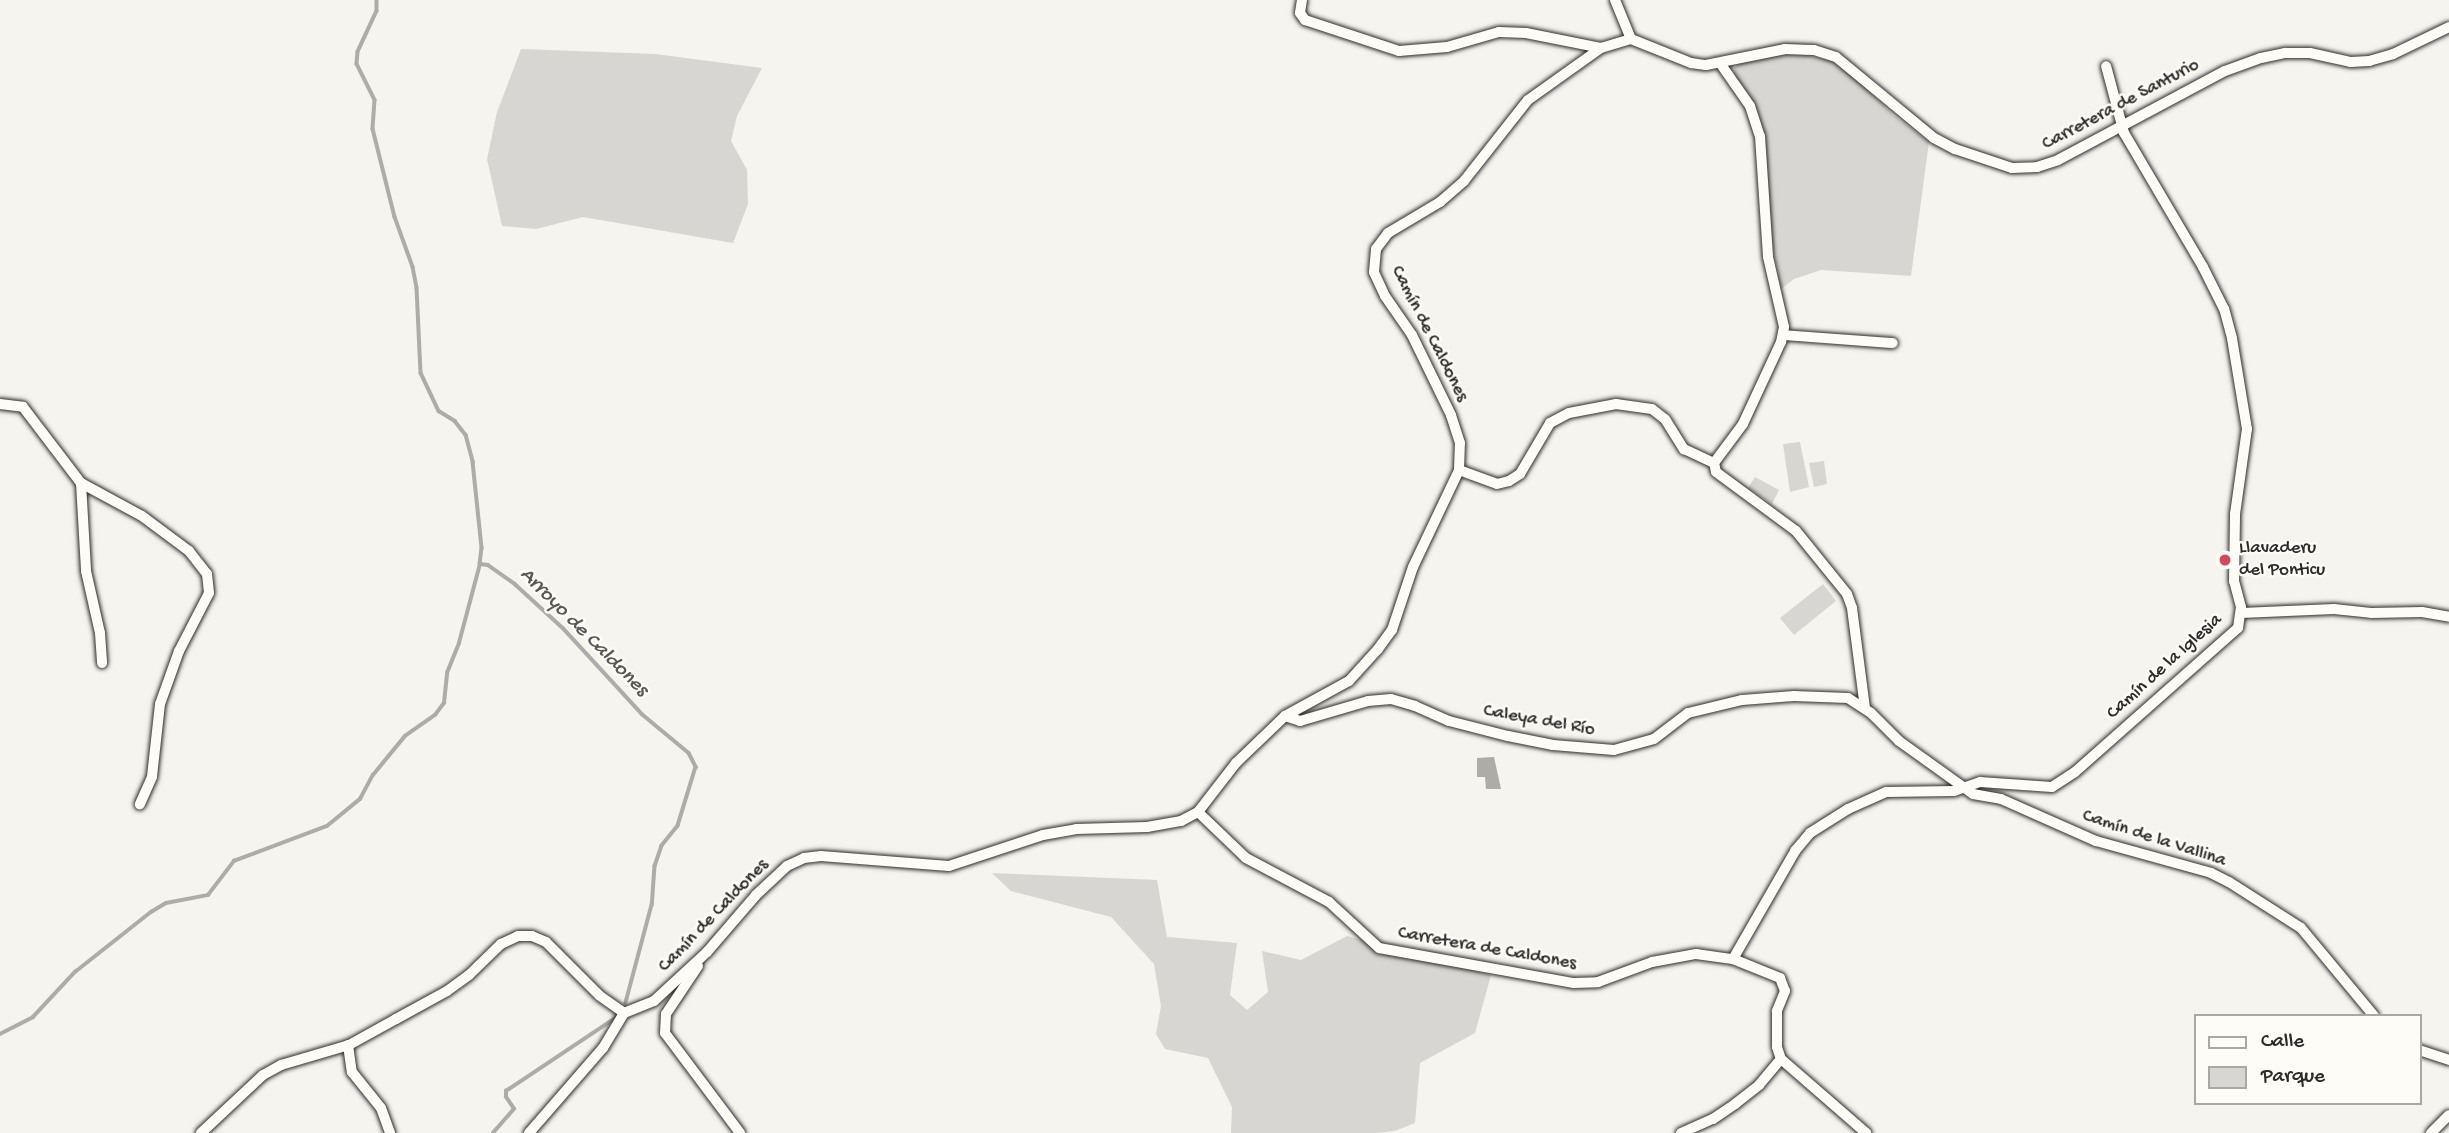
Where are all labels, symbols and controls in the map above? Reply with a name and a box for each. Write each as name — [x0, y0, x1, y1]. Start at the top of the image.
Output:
street label: Carretera de Santurio — [2039, 54, 2203, 156]
street label: Camín de Caldones — [1385, 262, 1473, 406]
place label: Llavaderu del Ponticu — [2239, 538, 2325, 582]
marker: Llavaderu del Ponticu — [2217, 552, 2233, 568]
water label: Arroyo de Caldones — [513, 563, 653, 703]
street label: Camín de la Iglesia — [2102, 609, 2228, 725]
street label: Caleya del Río — [1481, 700, 1597, 742]
street label: Camín de la Vallina — [2079, 805, 2229, 873]
street label: Camín de Caldones — [654, 854, 774, 978]
street label: Carretera de Caldones — [1396, 922, 1578, 976]
legend — [2194, 1014, 2421, 1105]
text: Calle — [2261, 1030, 2304, 1055]
text: Parque — [2261, 1065, 2325, 1090]

